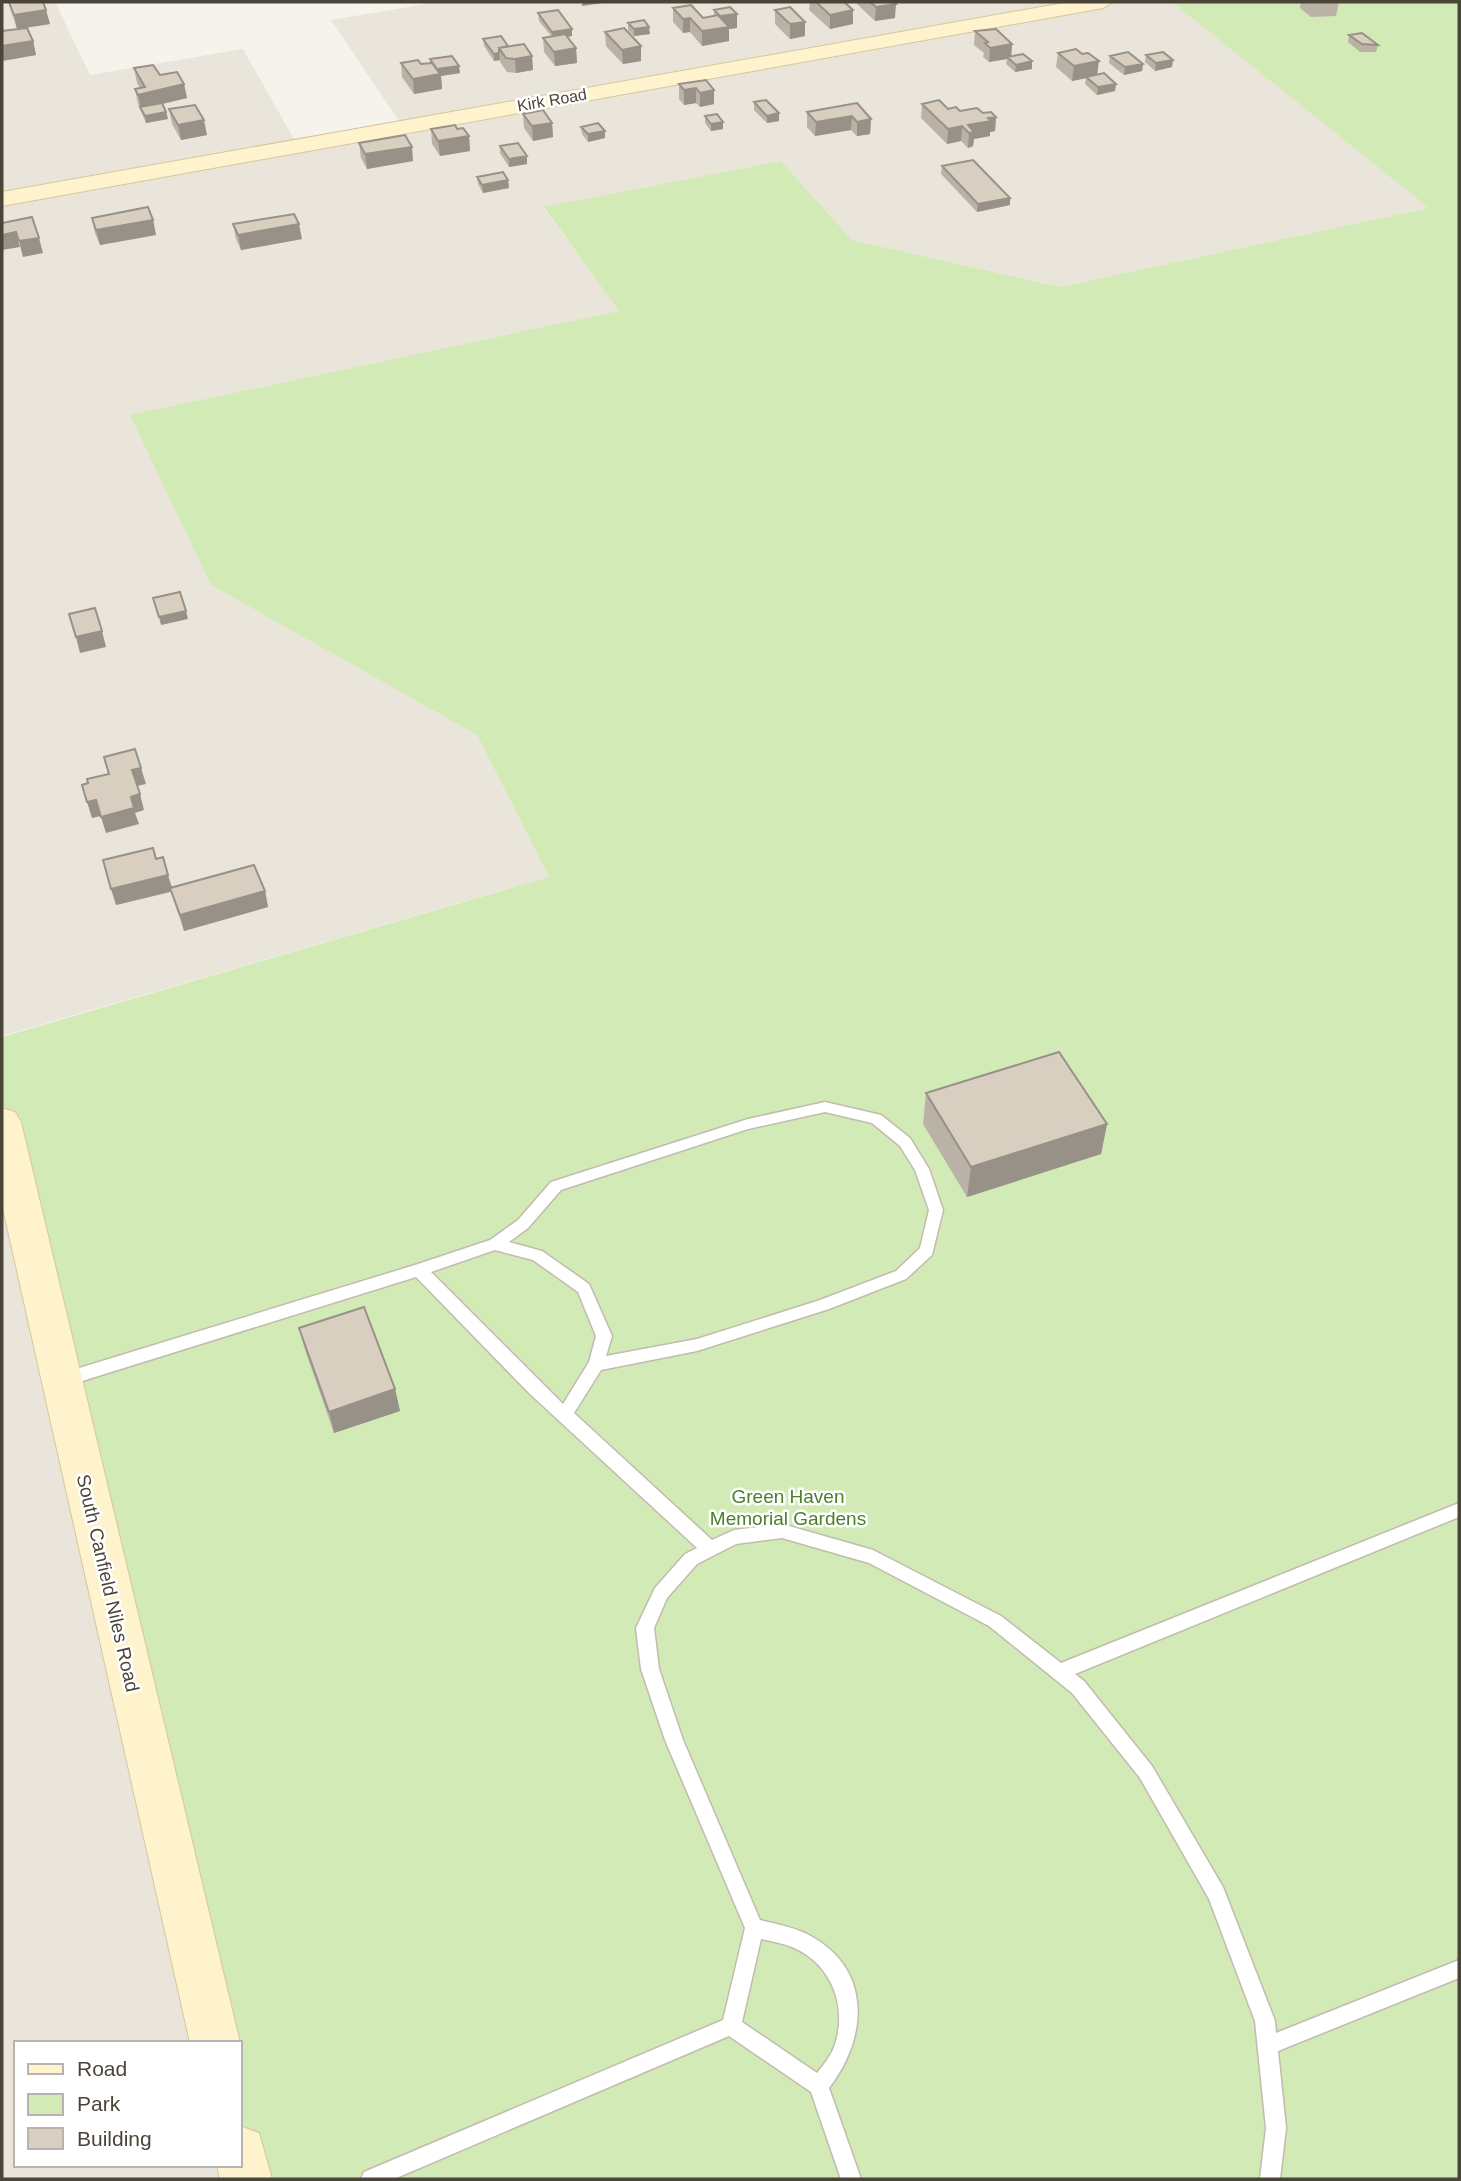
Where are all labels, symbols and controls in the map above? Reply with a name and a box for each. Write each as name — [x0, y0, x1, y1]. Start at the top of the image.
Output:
street label: Kirk Road — [516, 86, 588, 114]
street label: South Canfield Niles Road — [73, 1472, 143, 1694]
park label: Green Haven Memorial Gardens — [710, 1486, 866, 1529]
legend — [14, 2041, 242, 2167]
text: Road — [77, 2057, 127, 2080]
text: Park — [77, 2092, 121, 2115]
text: Building — [77, 2127, 152, 2150]

